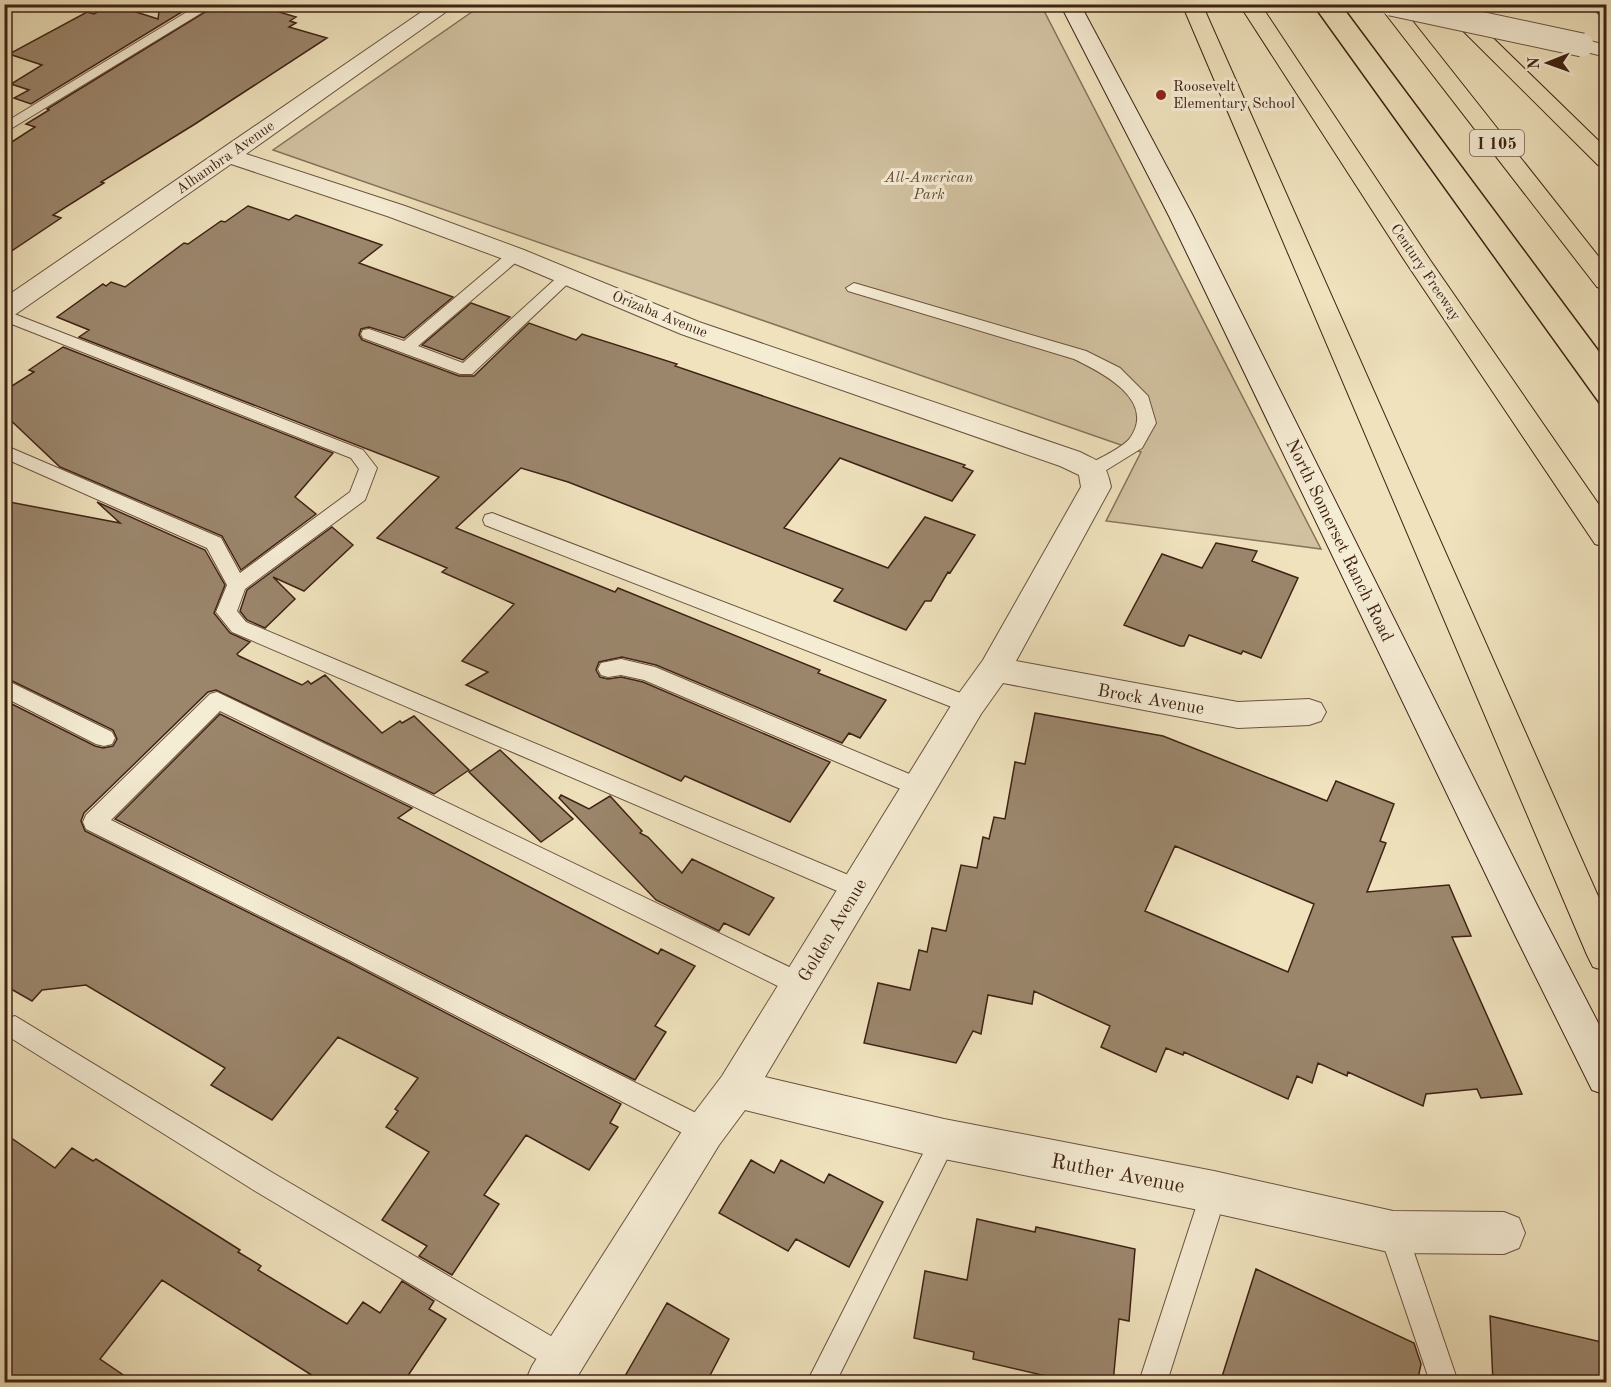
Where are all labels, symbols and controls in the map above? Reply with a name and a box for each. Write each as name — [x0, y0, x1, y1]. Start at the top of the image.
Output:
north arrow — [1518, 33, 1578, 93]
text: N — [1527, 56, 1543, 69]
place label: Roosevelt Elementary School — [1173, 80, 1295, 112]
marker: Roosevelt Elementary School — [1154, 88, 1168, 102]
street label: Alhambra Avenue — [174, 119, 278, 198]
road number: I 105 — [1470, 130, 1524, 156]
park label: All-American Park — [884, 171, 974, 203]
street label: Century Freeway — [1387, 222, 1463, 324]
street label: Orizaba Avenue — [610, 289, 709, 341]
street label: North Somerset Ranch Road — [1282, 436, 1396, 645]
street label: Brock Avenue — [1096, 682, 1206, 718]
street label: Golden Avenue — [795, 876, 871, 985]
street label: Ruther Avenue — [1049, 1151, 1186, 1198]

